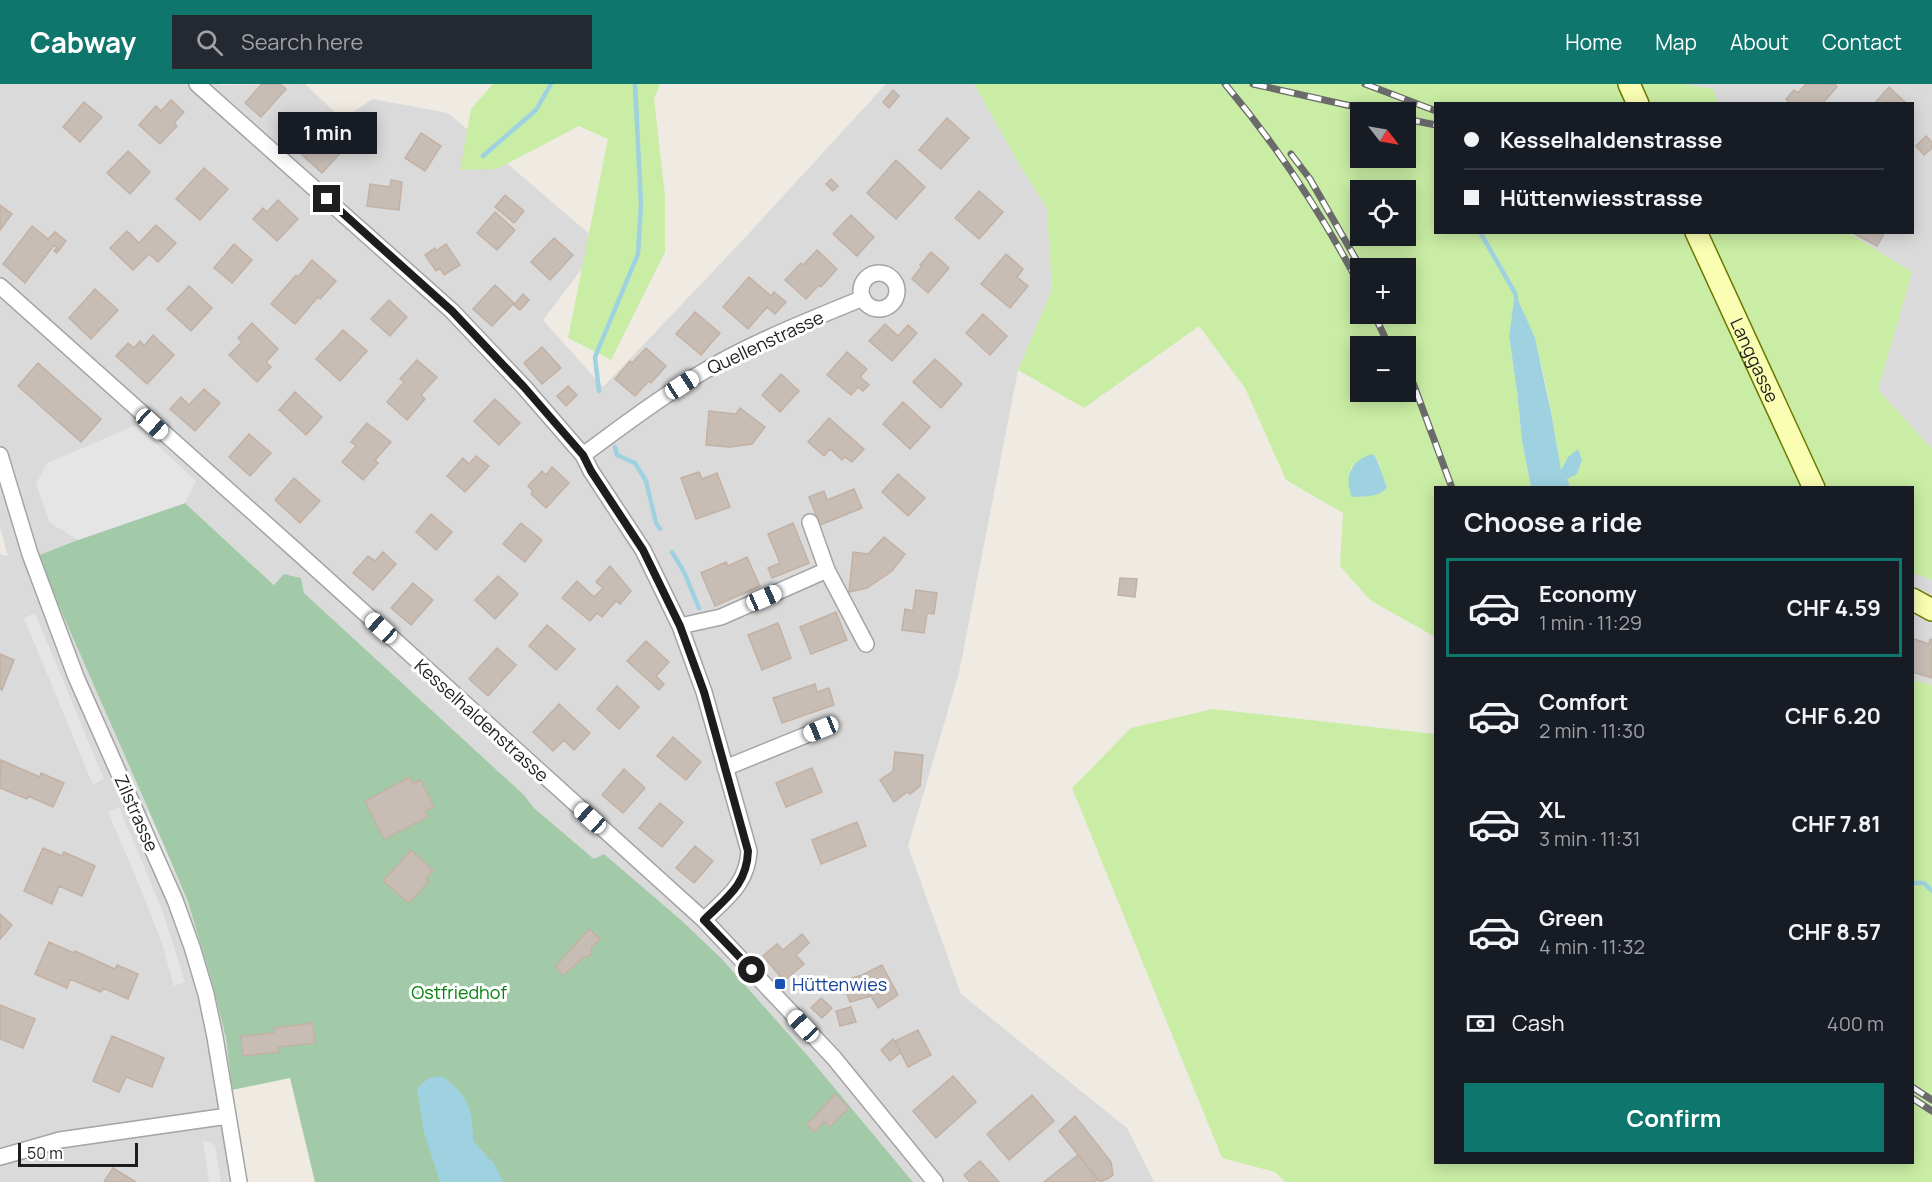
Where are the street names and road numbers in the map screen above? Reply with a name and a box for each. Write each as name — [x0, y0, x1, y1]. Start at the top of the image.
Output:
street label: Quellenstrasse — [703, 305, 827, 379]
street label: Langgasse — [1725, 314, 1785, 406]
street label: Kesselhaldenstrasse — [410, 653, 554, 787]
street label: Zilstrasse — [109, 771, 165, 855]

